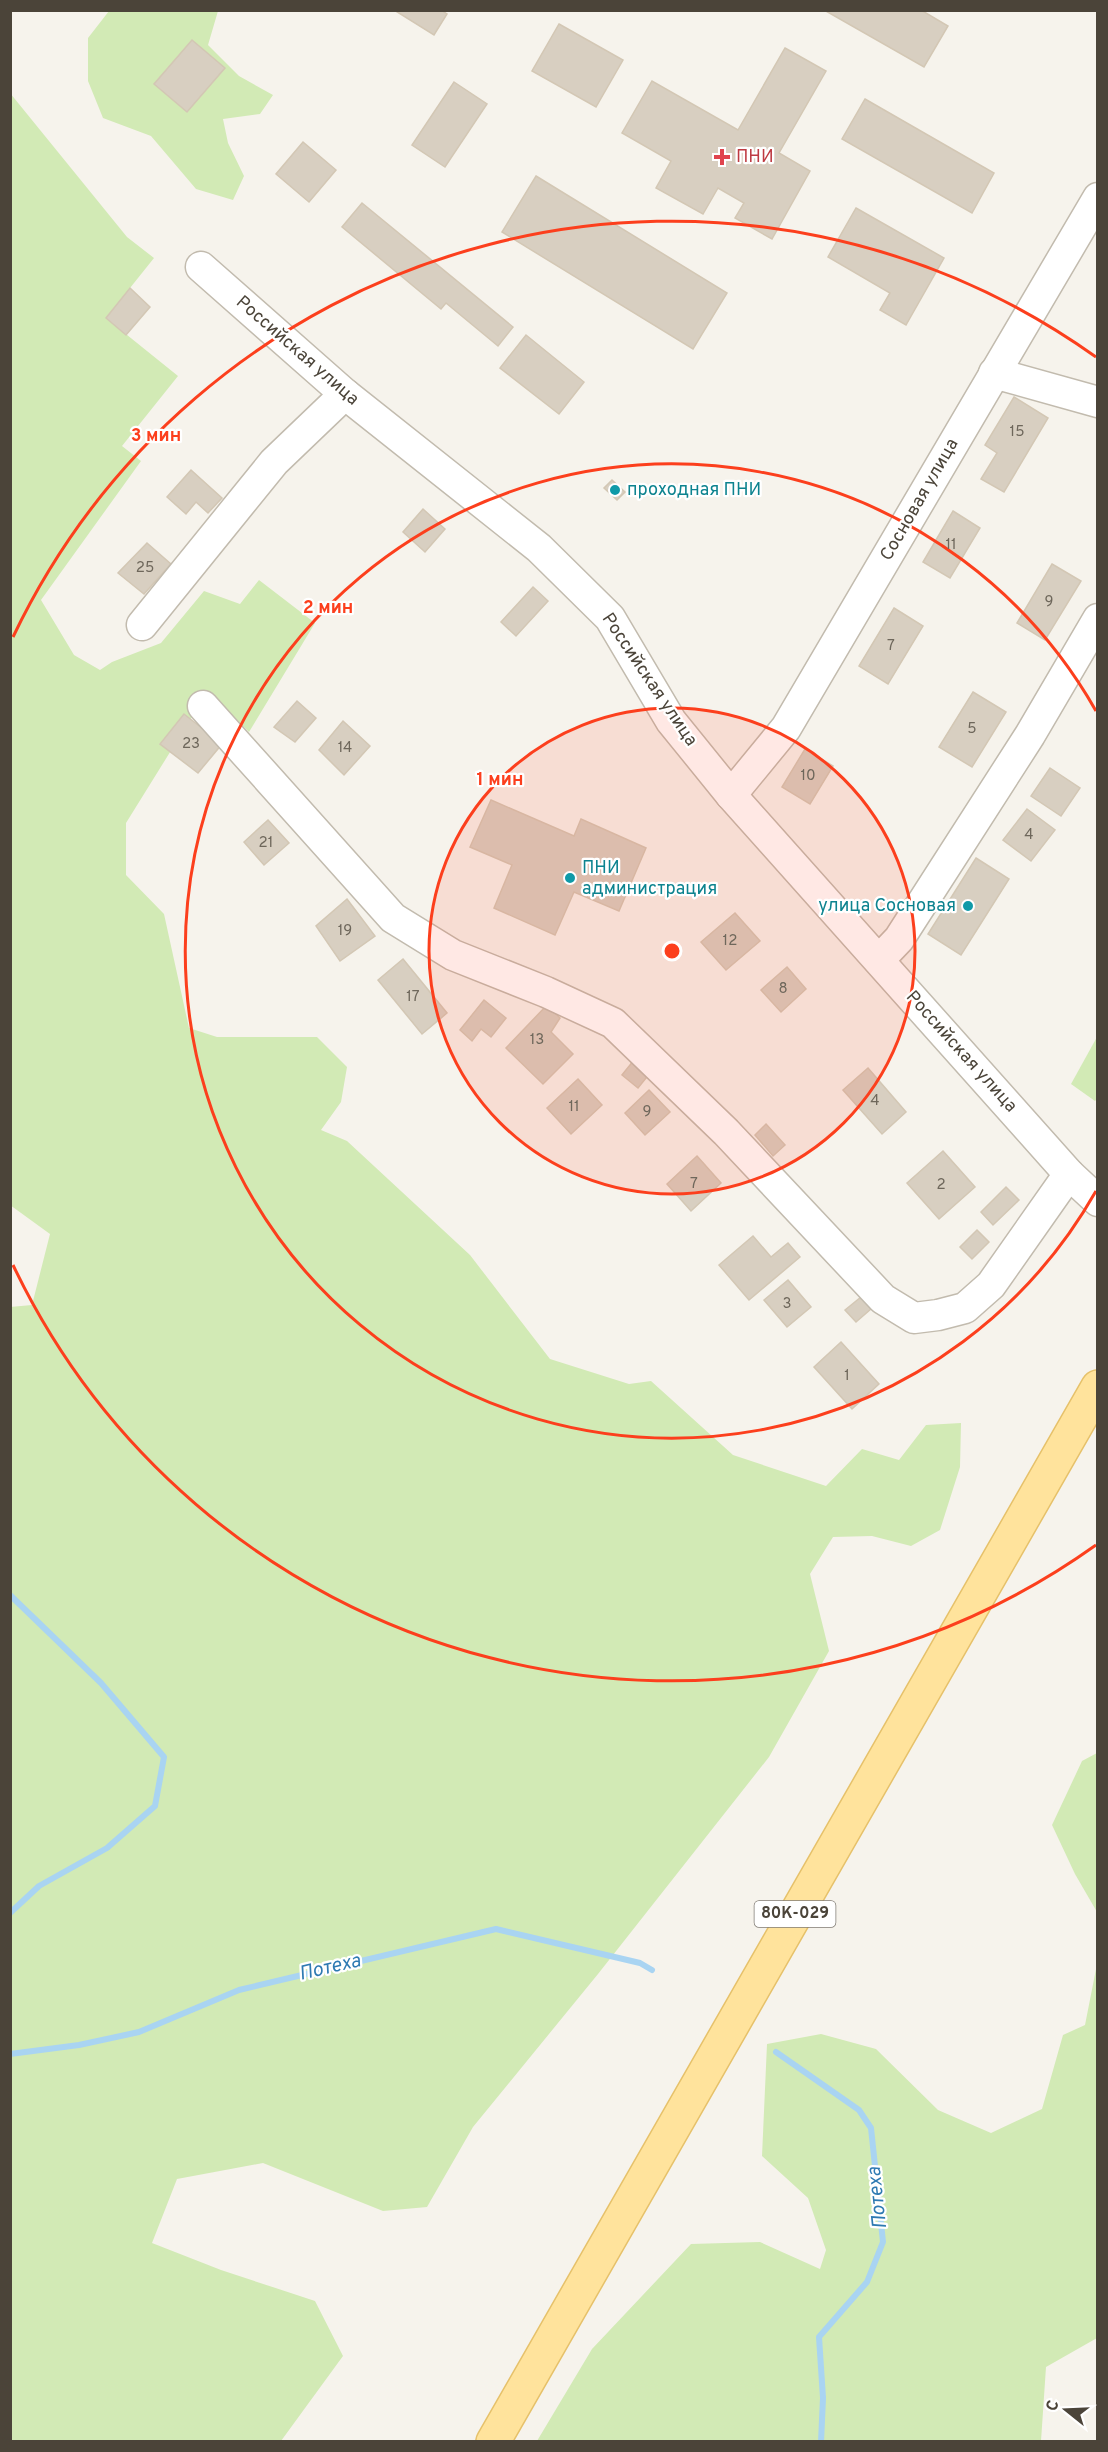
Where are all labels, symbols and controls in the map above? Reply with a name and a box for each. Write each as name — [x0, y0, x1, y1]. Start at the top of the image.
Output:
place label: ПНИ — [736, 146, 774, 169]
marker: ПНИ — [713, 148, 731, 166]
street label: Российская улица — [231, 291, 363, 411]
house number: 15 — [1010, 423, 1024, 442]
text: 3 мин — [131, 425, 181, 448]
street label: Сосновая улица — [876, 435, 964, 565]
place label: проходная ПНИ — [627, 479, 761, 502]
marker: проходная ПНИ — [608, 483, 622, 497]
house number: 11 — [945, 536, 957, 555]
house number: 25 — [136, 559, 154, 578]
house number: 9 — [1045, 593, 1053, 612]
text: 2 мин — [303, 597, 353, 620]
street label: Российская улица — [596, 609, 702, 751]
house number: 7 — [887, 637, 895, 656]
house number: 5 — [967, 720, 977, 739]
house number: 23 — [182, 735, 200, 754]
house number: 14 — [338, 739, 352, 758]
house number: 10 — [800, 767, 816, 786]
text: 1 мин — [477, 769, 523, 792]
house number: 4 — [1024, 826, 1034, 845]
house number: 21 — [259, 834, 273, 853]
place label: ПНИ администрация — [582, 857, 717, 901]
marker: ПНИ администрация — [563, 871, 577, 885]
place label: улица Сосновая — [818, 895, 956, 918]
marker: улица Сосновая — [961, 899, 975, 913]
house number: 19 — [338, 922, 352, 941]
house number: 12 — [723, 932, 737, 951]
centre of rings — [662, 941, 682, 961]
house number: 8 — [778, 980, 788, 999]
street label: Российская улица — [900, 986, 1022, 1118]
house number: 17 — [406, 988, 420, 1007]
house number: 13 — [530, 1031, 544, 1050]
house number: 4 — [870, 1092, 880, 1111]
house number: 11 — [568, 1098, 580, 1117]
house number: 9 — [643, 1103, 651, 1122]
house number: 7 — [690, 1175, 698, 1194]
house number: 2 — [936, 1176, 946, 1195]
house number: 3 — [782, 1295, 792, 1314]
house number: 1 — [844, 1367, 850, 1386]
road number: 80К-029 — [754, 1901, 836, 1927]
water label: Потеха — [297, 1948, 364, 1988]
water label: Потеха — [862, 2165, 894, 2231]
north arrow — [1036, 2380, 1096, 2440]
text: С — [1043, 2398, 1065, 2414]

